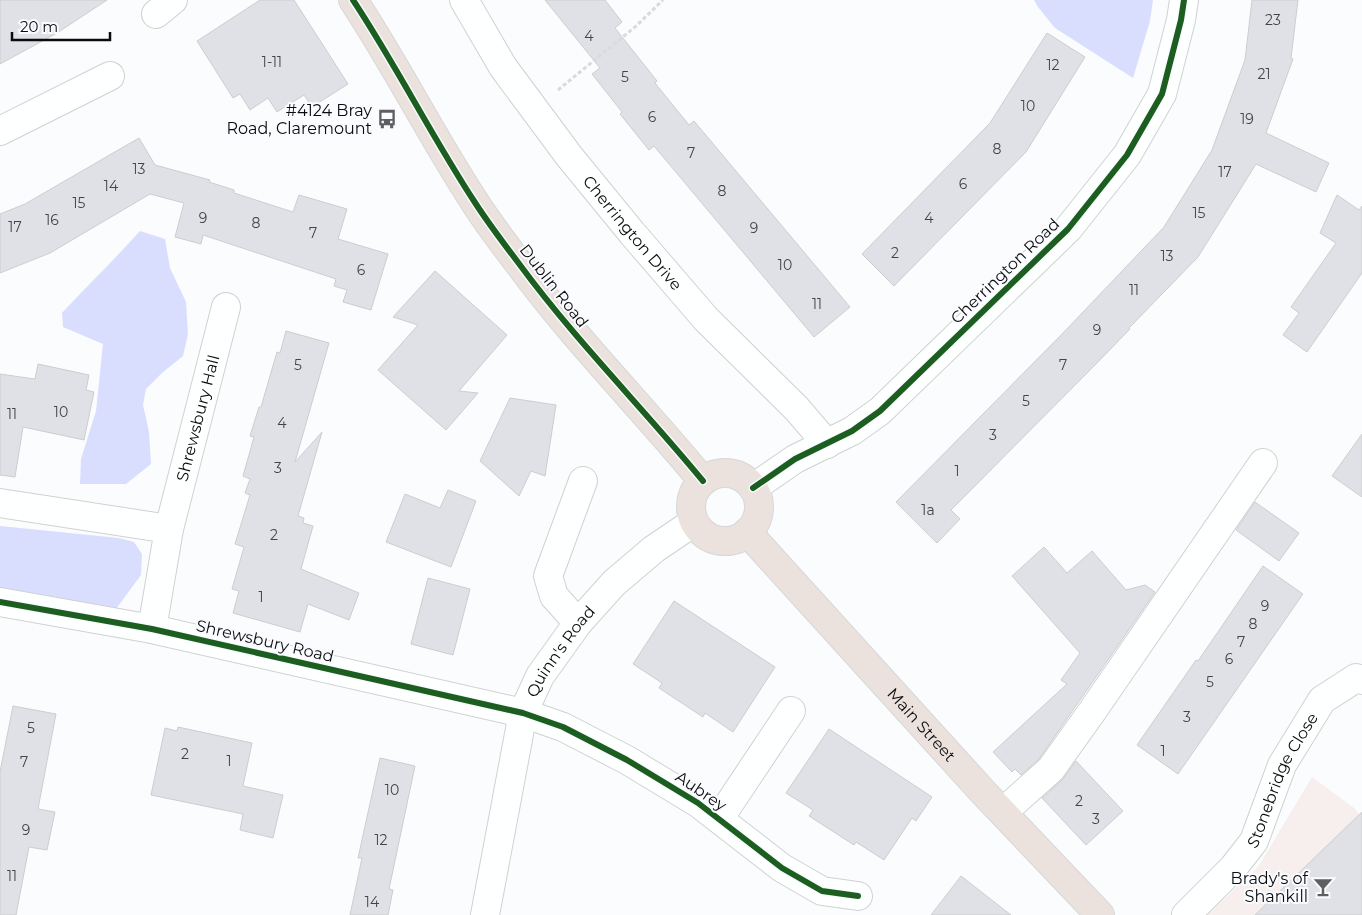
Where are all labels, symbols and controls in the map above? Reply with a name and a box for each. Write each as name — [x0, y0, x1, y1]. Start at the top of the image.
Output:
scale bar — [12, 10, 110, 42]
house number: 23 — [1265, 11, 1281, 29]
text: 20 m — [20, 17, 58, 36]
house number: 4 — [584, 27, 594, 45]
house number: 1-11 — [262, 53, 282, 71]
house number: 12 — [1046, 56, 1060, 74]
house number: 21 — [1257, 65, 1271, 83]
house number: 5 — [621, 68, 629, 86]
house number: 10 — [1021, 97, 1035, 115]
place label: #4124 Bray Road, Claremount — [227, 101, 372, 138]
bus stop icon: #4124 Bray Road, Claremount — [376, 108, 398, 130]
house number: 6 — [648, 108, 657, 126]
house number: 19 — [1240, 110, 1254, 128]
house number: 8 — [993, 140, 1002, 158]
house number: 7 — [687, 144, 695, 162]
house number: 13 — [133, 160, 146, 178]
house number: 17 — [1218, 163, 1232, 181]
street label: Cherrington Drive — [579, 171, 686, 294]
house number: 6 — [959, 175, 968, 193]
house number: 14 — [104, 177, 119, 195]
house number: 8 — [718, 182, 727, 200]
house number: 15 — [73, 194, 86, 212]
house number: 15 — [1193, 204, 1206, 222]
house number: 9 — [199, 209, 207, 227]
house number: 4 — [924, 209, 934, 227]
house number: 16 — [45, 211, 59, 229]
house number: 8 — [252, 214, 261, 232]
street label: Cherrington Road — [947, 214, 1063, 328]
house number: 17 — [8, 218, 22, 236]
house number: 9 — [750, 219, 758, 237]
house number: 7 — [309, 224, 317, 242]
street label: Dublin Road — [516, 241, 592, 331]
house number: 2 — [891, 244, 899, 262]
house number: 13 — [1161, 247, 1174, 265]
house number: 10 — [778, 256, 792, 274]
house number: 6 — [357, 261, 366, 279]
house number: 11 — [1129, 281, 1139, 299]
house number: 11 — [812, 295, 822, 313]
house number: 9 — [1093, 321, 1101, 339]
street label: Shrewsbury Hall — [172, 353, 223, 483]
house number: 5 — [294, 356, 302, 374]
house number: 7 — [1059, 356, 1067, 374]
house number: 5 — [1022, 392, 1030, 410]
house number: 10 — [54, 403, 68, 421]
house number: 11 — [7, 405, 17, 423]
house number: 4 — [277, 414, 287, 432]
house number: 3 — [989, 426, 997, 444]
house number: 3 — [274, 459, 282, 477]
house number: 1 — [954, 462, 960, 480]
house number: 1a — [921, 501, 935, 519]
house number: 2 — [270, 526, 278, 544]
house number: 1 — [258, 588, 264, 606]
house number: 9 — [1261, 597, 1269, 615]
street label: Quinn's Road — [522, 602, 599, 700]
house number: 8 — [1249, 615, 1258, 633]
street label: Shrewsbury Road — [194, 616, 336, 666]
house number: 7 — [1237, 633, 1245, 651]
house number: 6 — [1225, 650, 1234, 668]
house number: 5 — [1206, 673, 1214, 691]
street label: Main Street — [884, 684, 960, 766]
house number: 3 — [1183, 708, 1191, 726]
street label: Stonebridge Close — [1243, 709, 1321, 852]
house number: 5 — [27, 719, 35, 737]
house number: 1 — [1160, 742, 1166, 760]
house number: 2 — [181, 745, 189, 763]
house number: 1 — [226, 752, 232, 770]
house number: 7 — [20, 753, 28, 771]
street label: Aubrey — [672, 767, 730, 815]
house number: 10 — [385, 781, 399, 799]
house number: 2 — [1075, 792, 1083, 810]
house number: 3 — [1092, 810, 1100, 828]
house number: 9 — [22, 821, 30, 839]
house number: 12 — [374, 831, 388, 849]
house number: 11 — [7, 867, 17, 885]
place label: Brady's of Shankill — [1231, 869, 1309, 906]
bar icon: Brady's of Shankill — [1312, 876, 1334, 898]
house number: 14 — [365, 893, 380, 911]

